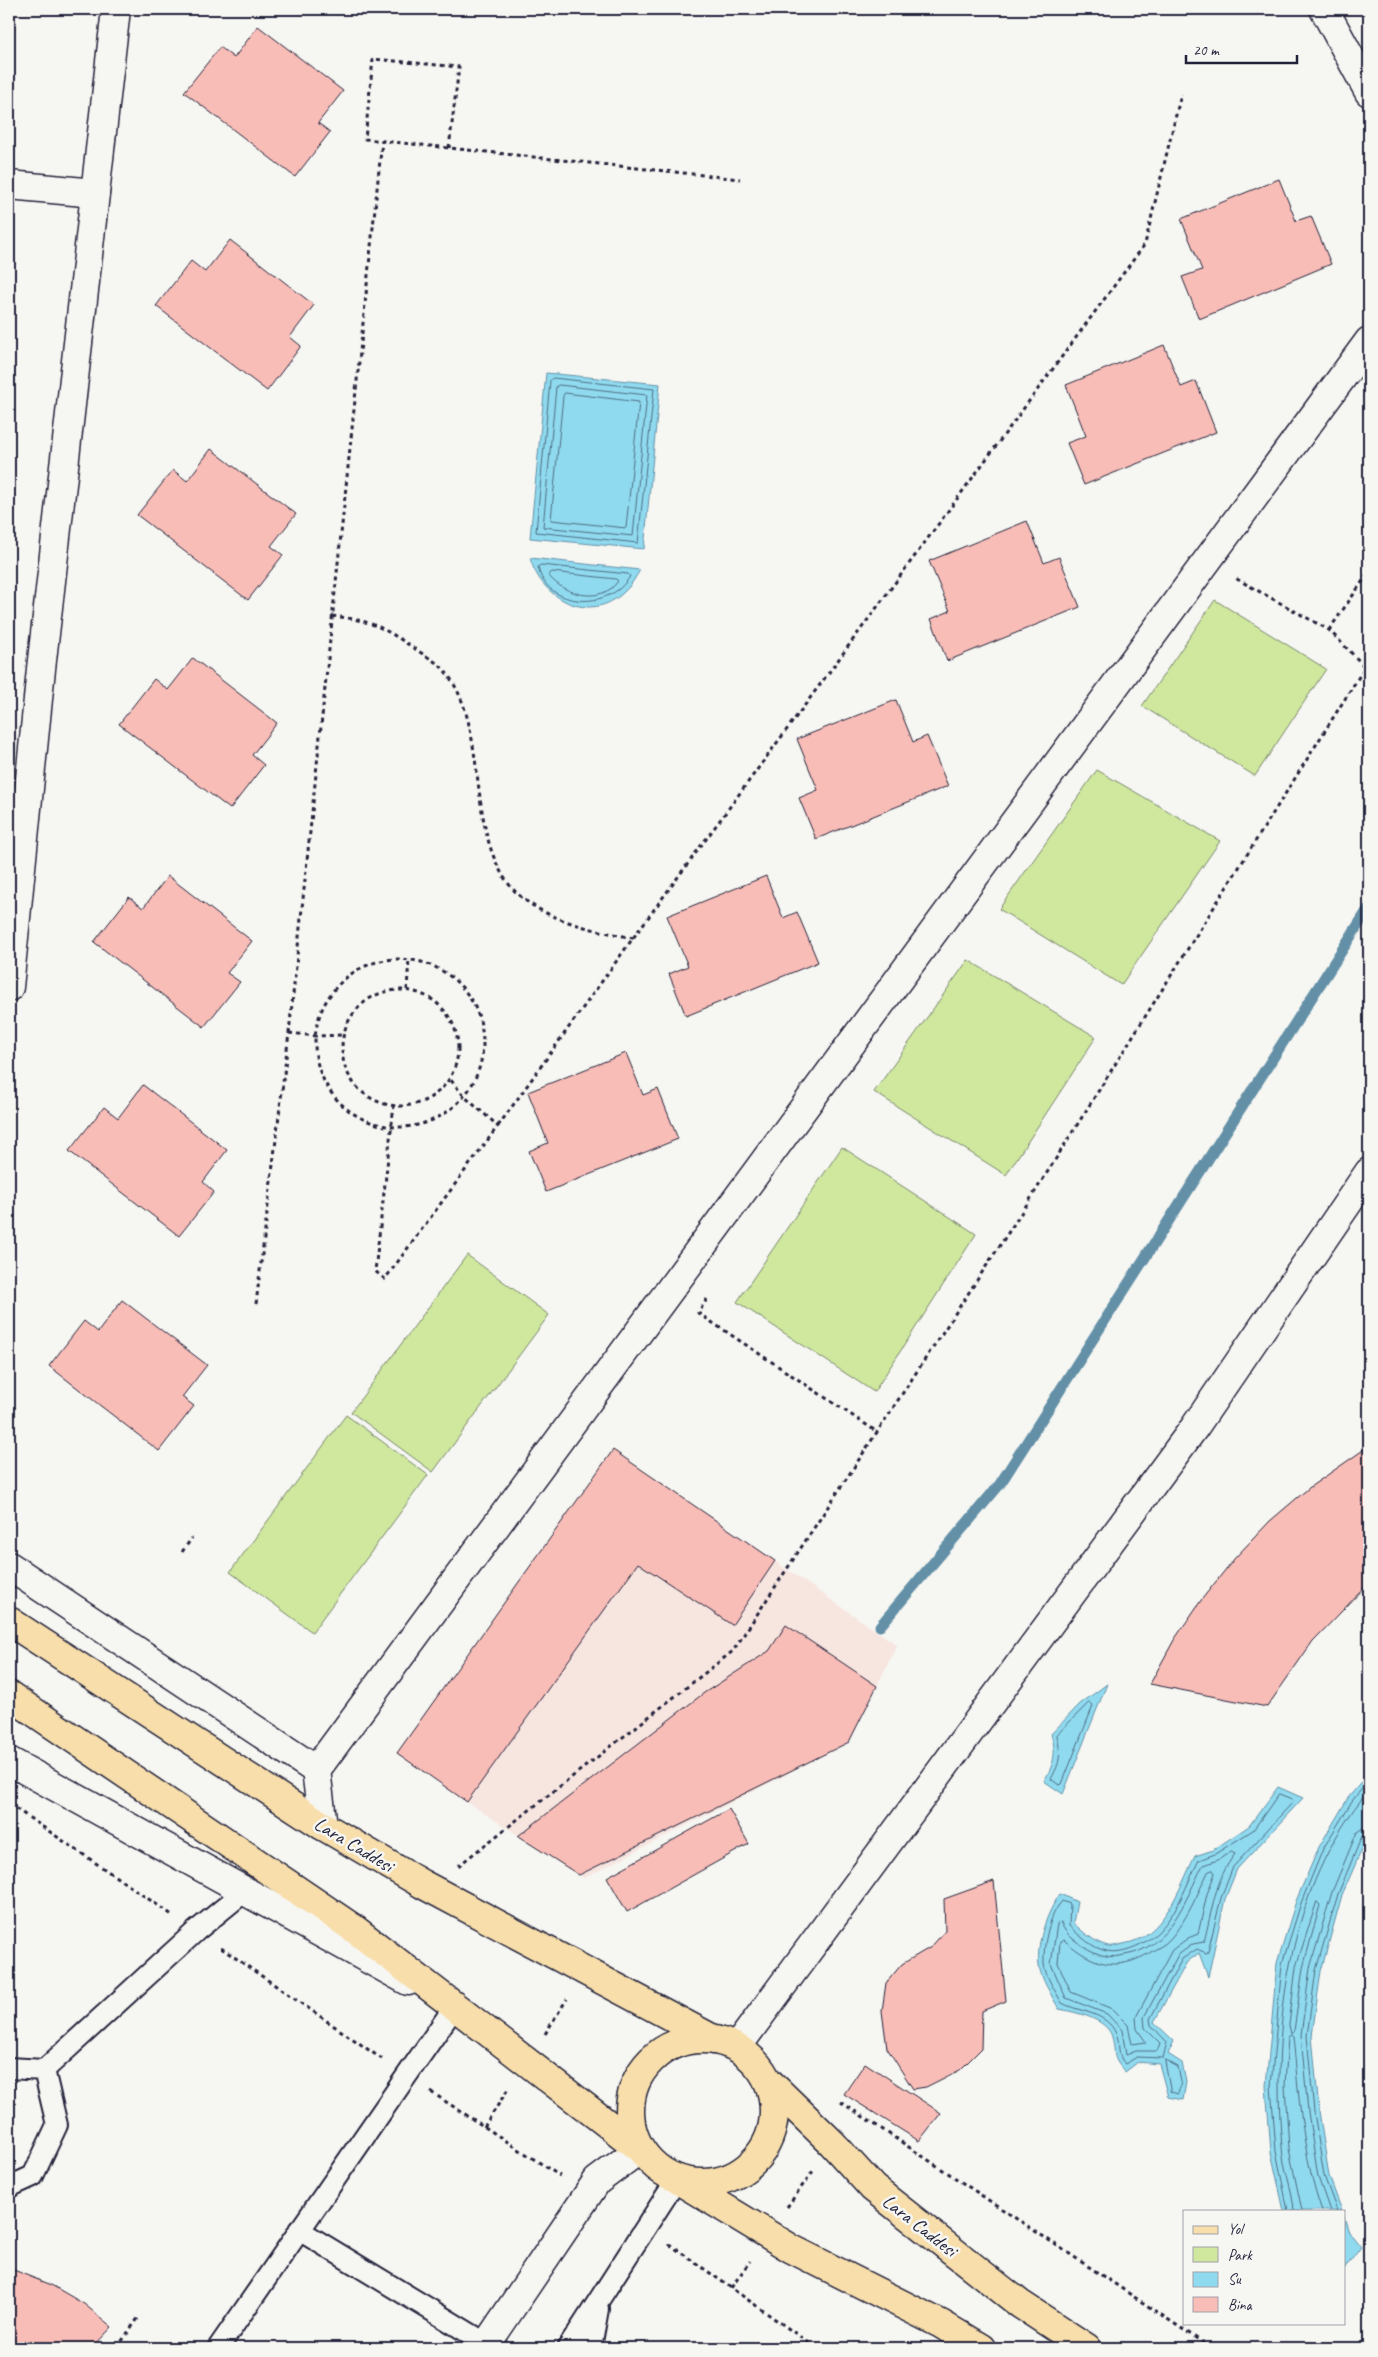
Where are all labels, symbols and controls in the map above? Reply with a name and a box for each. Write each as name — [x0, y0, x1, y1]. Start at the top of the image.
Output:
scale bar — [1186, 32, 1297, 64]
text: 20 m — [1193, 41, 1220, 60]
street label: Lara Caddesi — [310, 1811, 400, 1879]
street label: Lara Caddesi — [877, 2188, 964, 2264]
legend — [1183, 2210, 1346, 2324]
text: Yol — [1228, 2220, 1245, 2239]
text: Park — [1228, 2246, 1253, 2265]
text: Su — [1228, 2270, 1242, 2289]
text: Bina — [1228, 2296, 1253, 2315]

